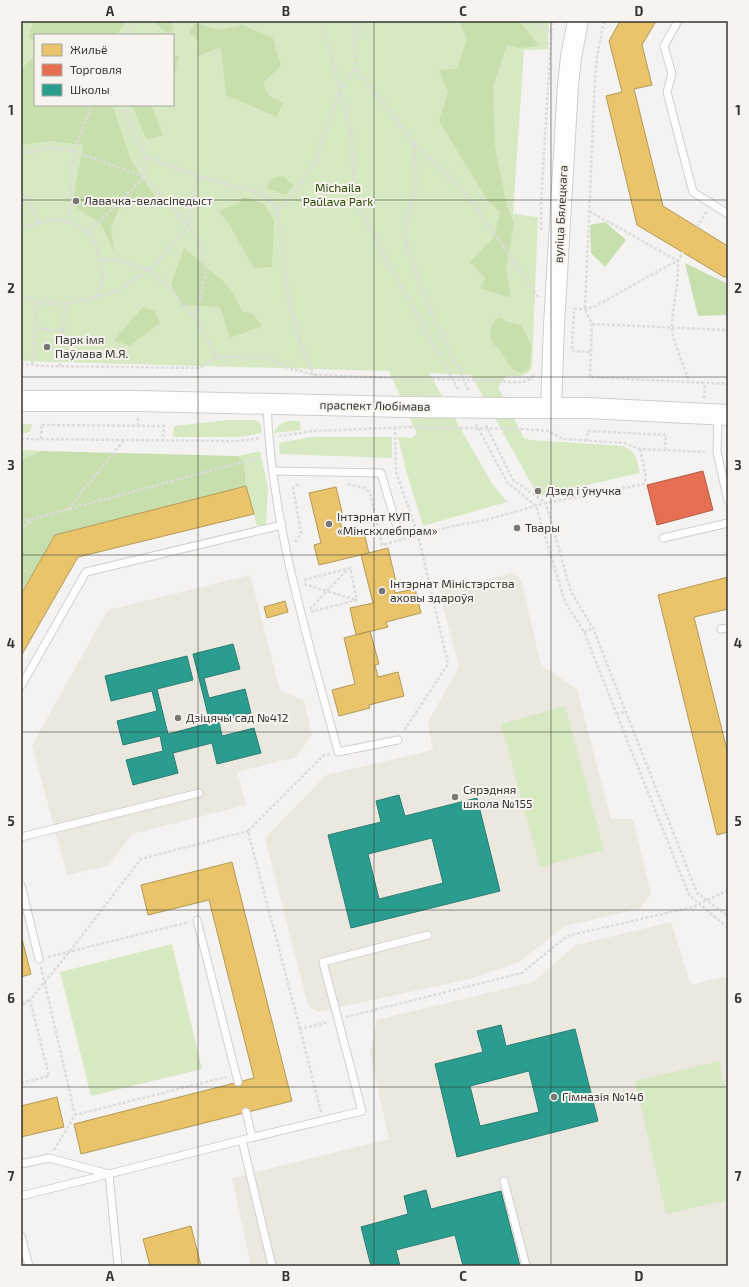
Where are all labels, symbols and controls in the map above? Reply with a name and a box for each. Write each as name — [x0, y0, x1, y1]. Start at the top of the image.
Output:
text: A — [106, 3, 115, 19]
text: B — [282, 3, 290, 19]
text: C — [459, 3, 467, 19]
text: D — [635, 3, 644, 19]
legend — [34, 34, 174, 106]
text: Жильё — [70, 42, 107, 56]
text: Торговля — [70, 62, 122, 76]
text: Школы — [70, 82, 110, 96]
text: 1 — [8, 102, 14, 118]
text: 1 — [735, 102, 741, 118]
street label: вуліца Бялецкага — [550, 165, 571, 263]
park label: Michaila Paŭlava Park — [303, 180, 373, 208]
place label: Лавачка-веласіпедыст — [84, 193, 213, 207]
marker: Лавачка-веласіпедыст — [71, 196, 81, 206]
text: 2 — [7, 280, 15, 296]
text: 2 — [734, 280, 742, 296]
place label: Парк імя Паўлава М.Я. — [55, 332, 128, 361]
marker: Парк імя Паўлава М.Я. — [42, 342, 52, 352]
street label: праспект Любімава — [319, 397, 431, 413]
text: 3 — [7, 457, 15, 473]
text: 3 — [734, 457, 742, 473]
place label: Дзед і ўнучка — [546, 483, 621, 498]
marker: Дзед і ўнучка — [533, 486, 543, 496]
place label: Інтэрнат КУП «Мінскхлебпрам» — [337, 509, 438, 537]
marker: Інтэрнат КУП «Мінскхлебпрам» — [324, 519, 334, 529]
place label: Твары — [525, 520, 560, 534]
marker: Твары — [512, 523, 522, 533]
place label: Інтэрнат Міністэрства аховы здароўя — [390, 576, 515, 605]
marker: Інтэрнат Міністэрства аховы здароўя — [377, 586, 387, 596]
text: 4 — [7, 635, 15, 651]
text: 4 — [734, 635, 742, 651]
place label: Дзіцячы сад №412 — [186, 710, 289, 724]
marker: Дзіцячы сад №412 — [173, 713, 183, 723]
place label: Сярэдняя школа №155 — [463, 782, 532, 810]
marker: Сярэдняя школа №155 — [450, 792, 460, 802]
text: 5 — [7, 813, 15, 829]
text: 5 — [734, 813, 742, 829]
text: 6 — [7, 990, 15, 1006]
text: 6 — [734, 990, 742, 1006]
place label: Гімназія №146 — [562, 1089, 644, 1103]
marker: Гімназія №146 — [549, 1092, 559, 1102]
text: 7 — [8, 1168, 15, 1184]
text: 7 — [735, 1168, 742, 1184]
text: A — [106, 1268, 115, 1284]
text: B — [282, 1268, 290, 1284]
text: C — [459, 1268, 467, 1284]
text: D — [635, 1268, 644, 1284]

